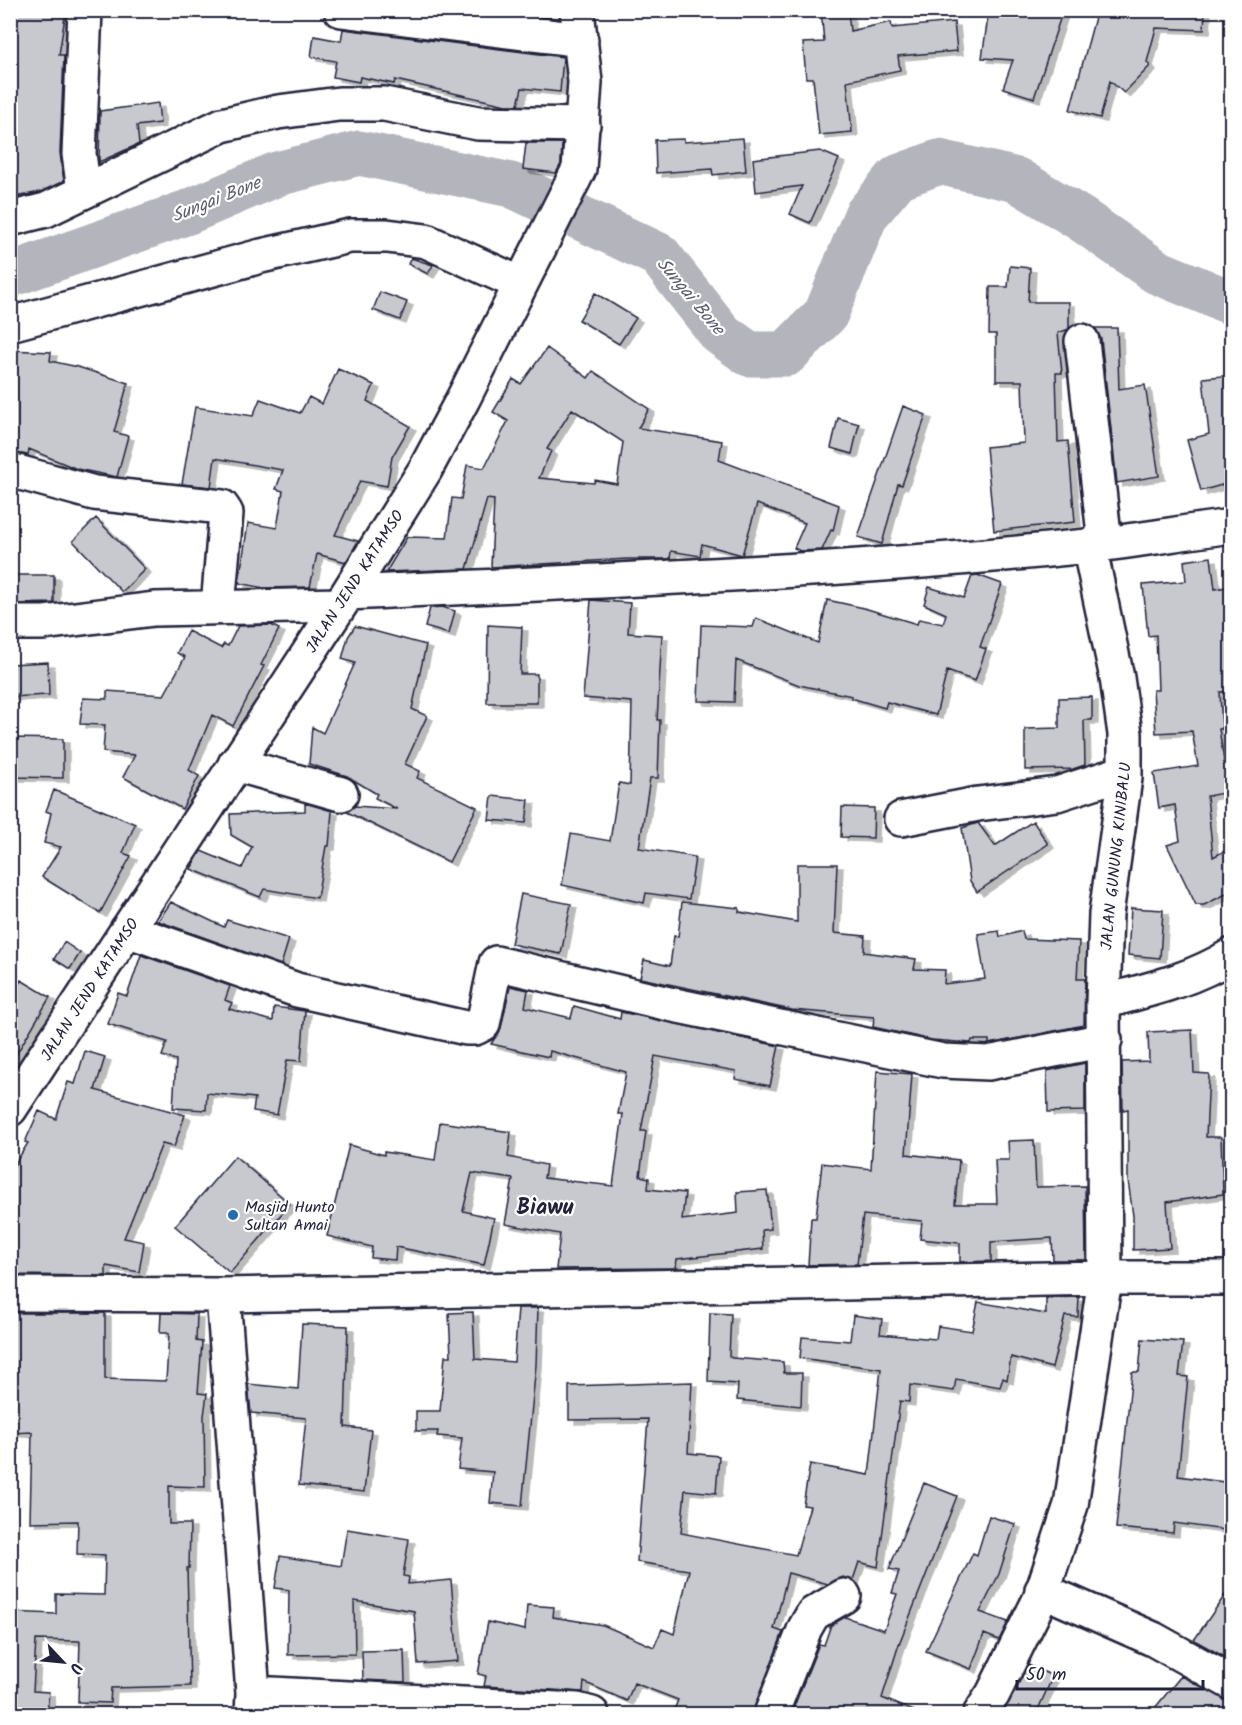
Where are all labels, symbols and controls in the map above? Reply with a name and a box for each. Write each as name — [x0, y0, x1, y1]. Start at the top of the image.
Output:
water label: Sungai Bone — [168, 169, 267, 231]
water label: Sungai Bone — [649, 252, 732, 344]
street label: JALAN JEND KATAMSO — [300, 505, 411, 658]
street label: JALAN GUNUNG KINIBALU — [1094, 761, 1139, 951]
street label: JALAN JEND KATAMSO — [35, 913, 146, 1066]
district label: Biawu — [517, 1191, 574, 1226]
place label: Masjid Hunto Sultan Amai — [245, 1195, 335, 1238]
marker: Masjid Hunto Sultan Amai — [226, 1208, 240, 1222]
north arrow — [33, 1632, 93, 1692]
scale bar — [1017, 1653, 1203, 1691]
text: U — [62, 1658, 88, 1678]
text: 50 m — [1026, 1661, 1066, 1690]

